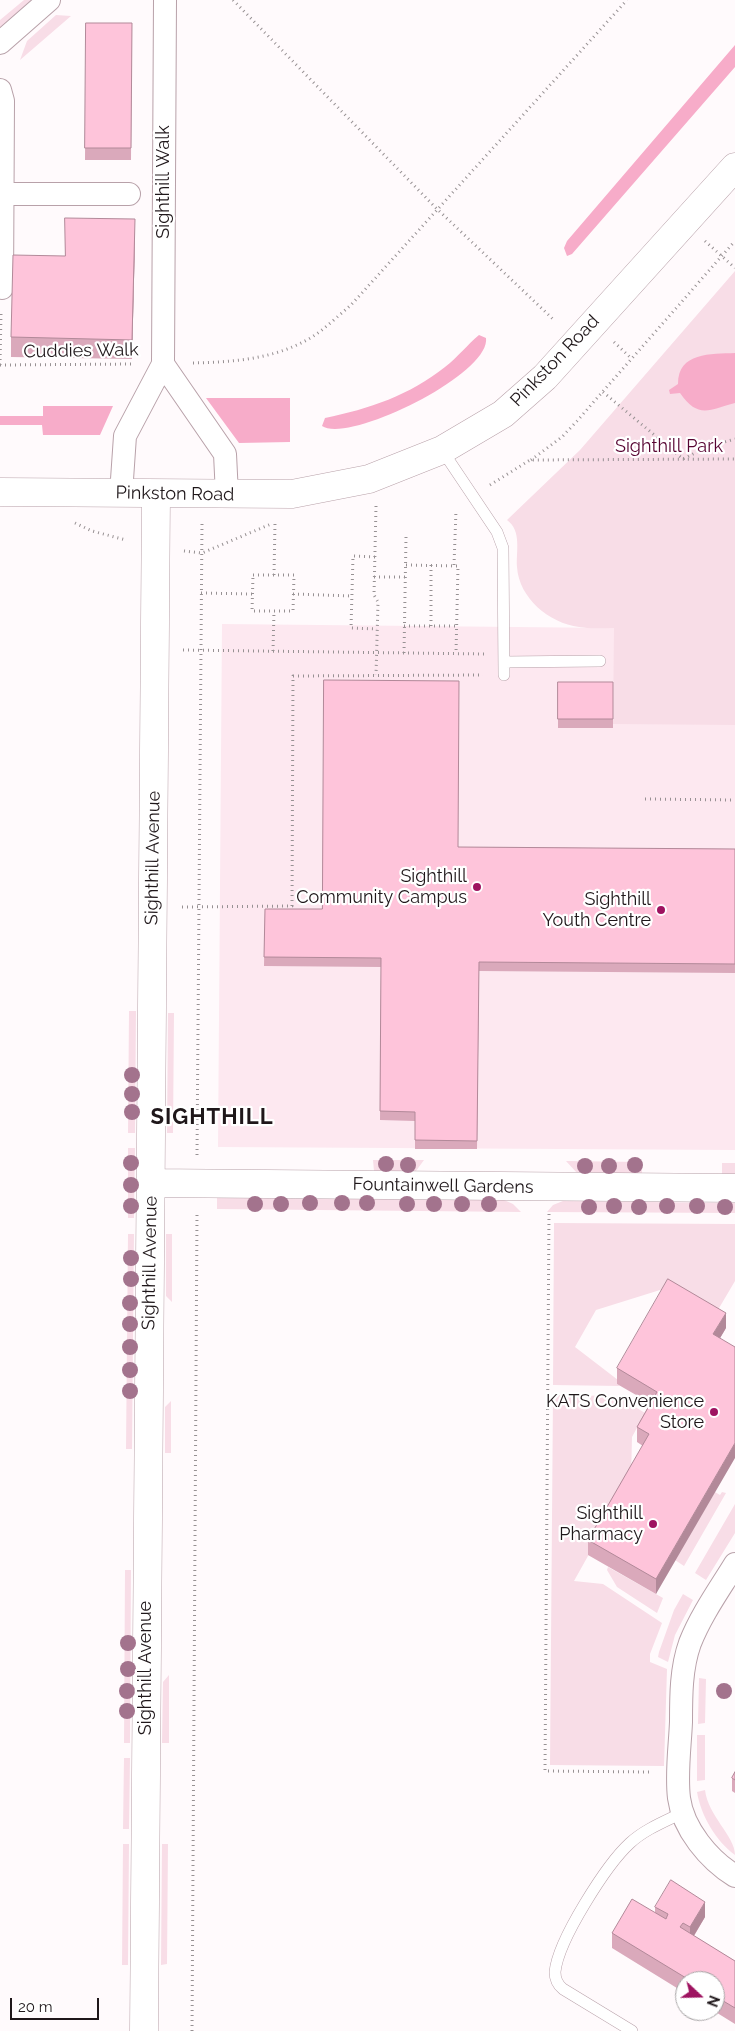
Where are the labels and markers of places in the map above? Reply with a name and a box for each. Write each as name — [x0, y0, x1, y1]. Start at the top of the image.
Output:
place label: Sighthill Community Campus — [296, 866, 467, 909]
marker: Sighthill Community Campus — [471, 881, 483, 893]
place label: Sighthill Youth Centre — [542, 889, 651, 932]
marker: Sighthill Youth Centre — [655, 904, 667, 916]
place label: KATS Convenience Store — [546, 1391, 704, 1434]
marker: KATS Convenience Store — [708, 1406, 720, 1418]
place label: Sighthill Pharmacy — [559, 1503, 643, 1546]
marker: Sighthill Pharmacy — [647, 1518, 659, 1530]

